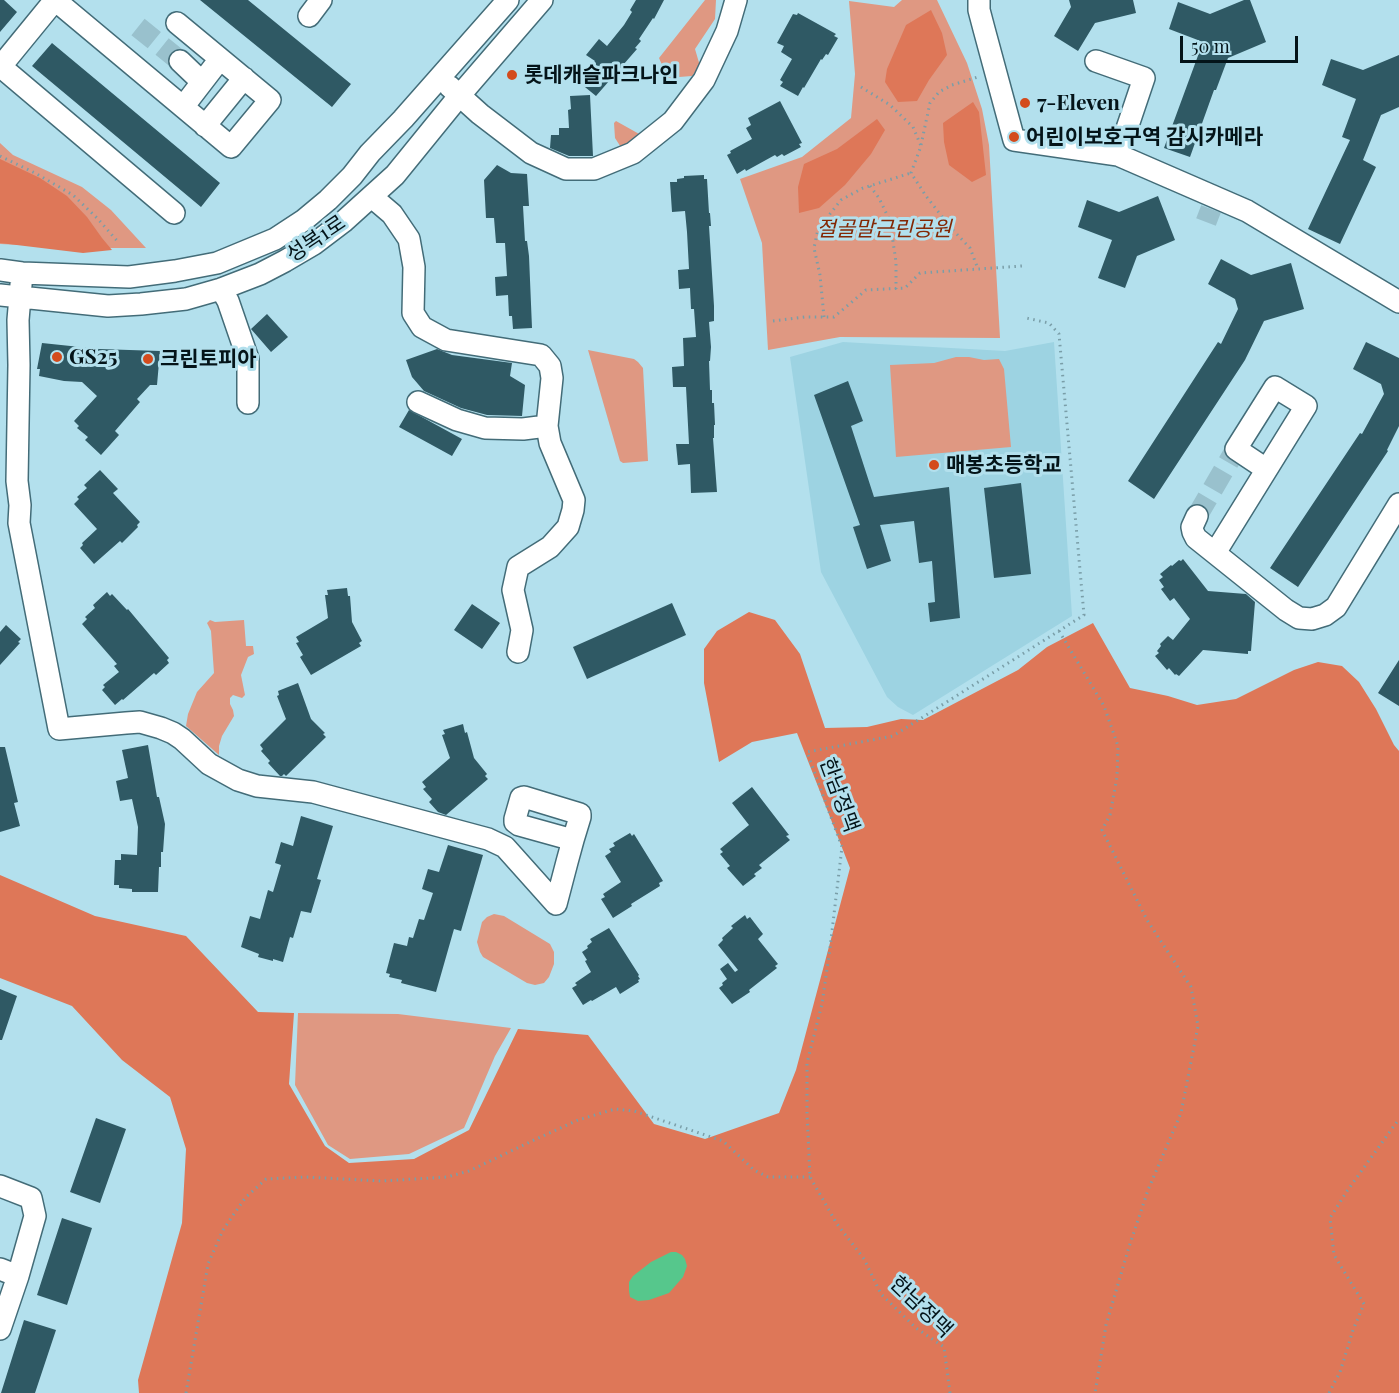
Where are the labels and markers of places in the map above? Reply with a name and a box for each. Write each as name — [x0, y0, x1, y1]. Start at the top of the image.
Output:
place label: 롯데캐슬파크나인 — [524, 62, 679, 88]
marker: 롯데캐슬파크나인 — [505, 68, 519, 82]
place label: 7-Eleven — [1037, 90, 1120, 116]
marker: 7-Eleven — [1018, 96, 1032, 110]
place label: 어린이보호구역 감시카메라 — [1026, 124, 1263, 150]
marker: 어린이보호구역 감시카메라 — [1007, 130, 1021, 144]
place label: GS25 — [69, 344, 117, 370]
place label: 크린토피아 — [160, 346, 257, 372]
marker: GS25 — [50, 350, 64, 364]
marker: 크린토피아 — [141, 352, 155, 366]
place label: 매봉초등학교 — [946, 452, 1062, 478]
marker: 매봉초등학교 — [927, 458, 941, 472]

